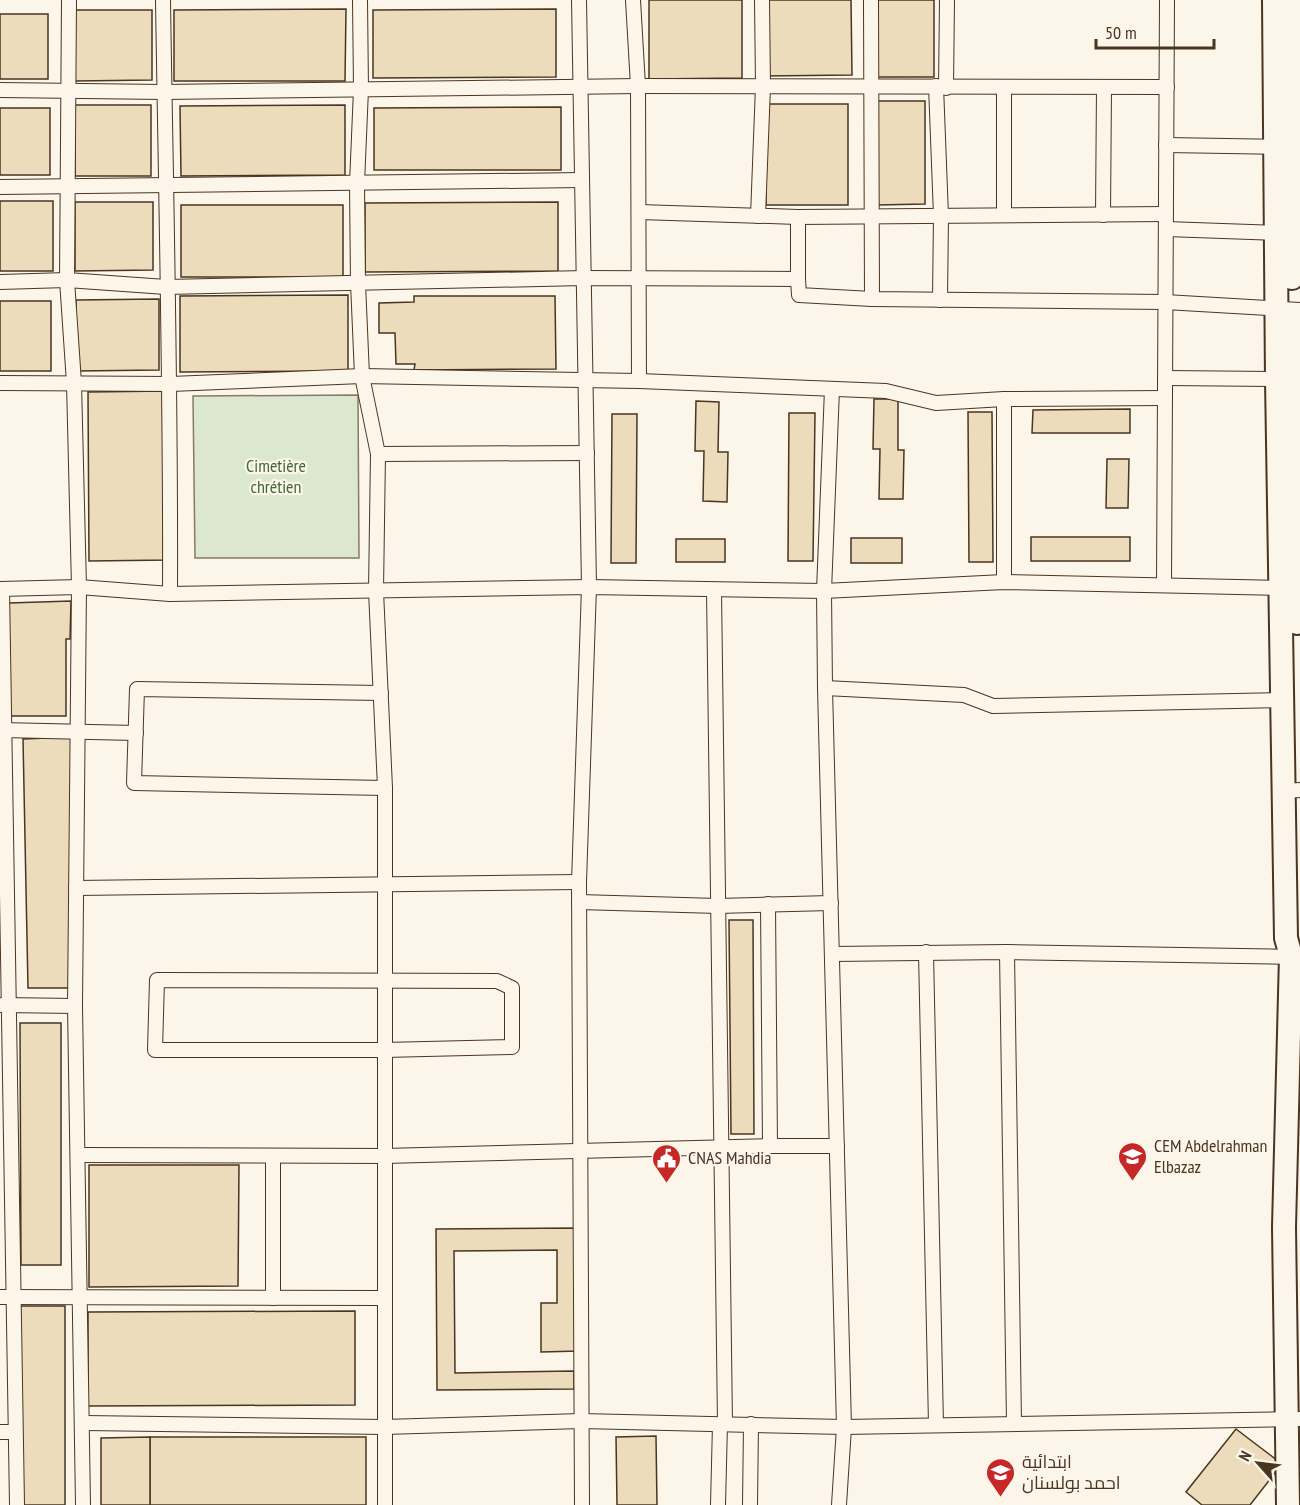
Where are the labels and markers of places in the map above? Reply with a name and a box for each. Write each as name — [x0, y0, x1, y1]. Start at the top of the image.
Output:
place label: CEM Abdelrahman Elbazaz — [1154, 1134, 1267, 1178]
school or university icon: CEM Abdelrahman Elbazaz — [1117, 1140, 1149, 1182]
public building icon: CNAS Mahdia — [651, 1142, 683, 1184]
place label: CNAS Mahdia — [688, 1146, 771, 1169]
place label: ابتدائية احمد بولسنان — [1022, 1450, 1121, 1494]
school or university icon: ابتدائية احمد بولسنان — [985, 1456, 1017, 1498]

